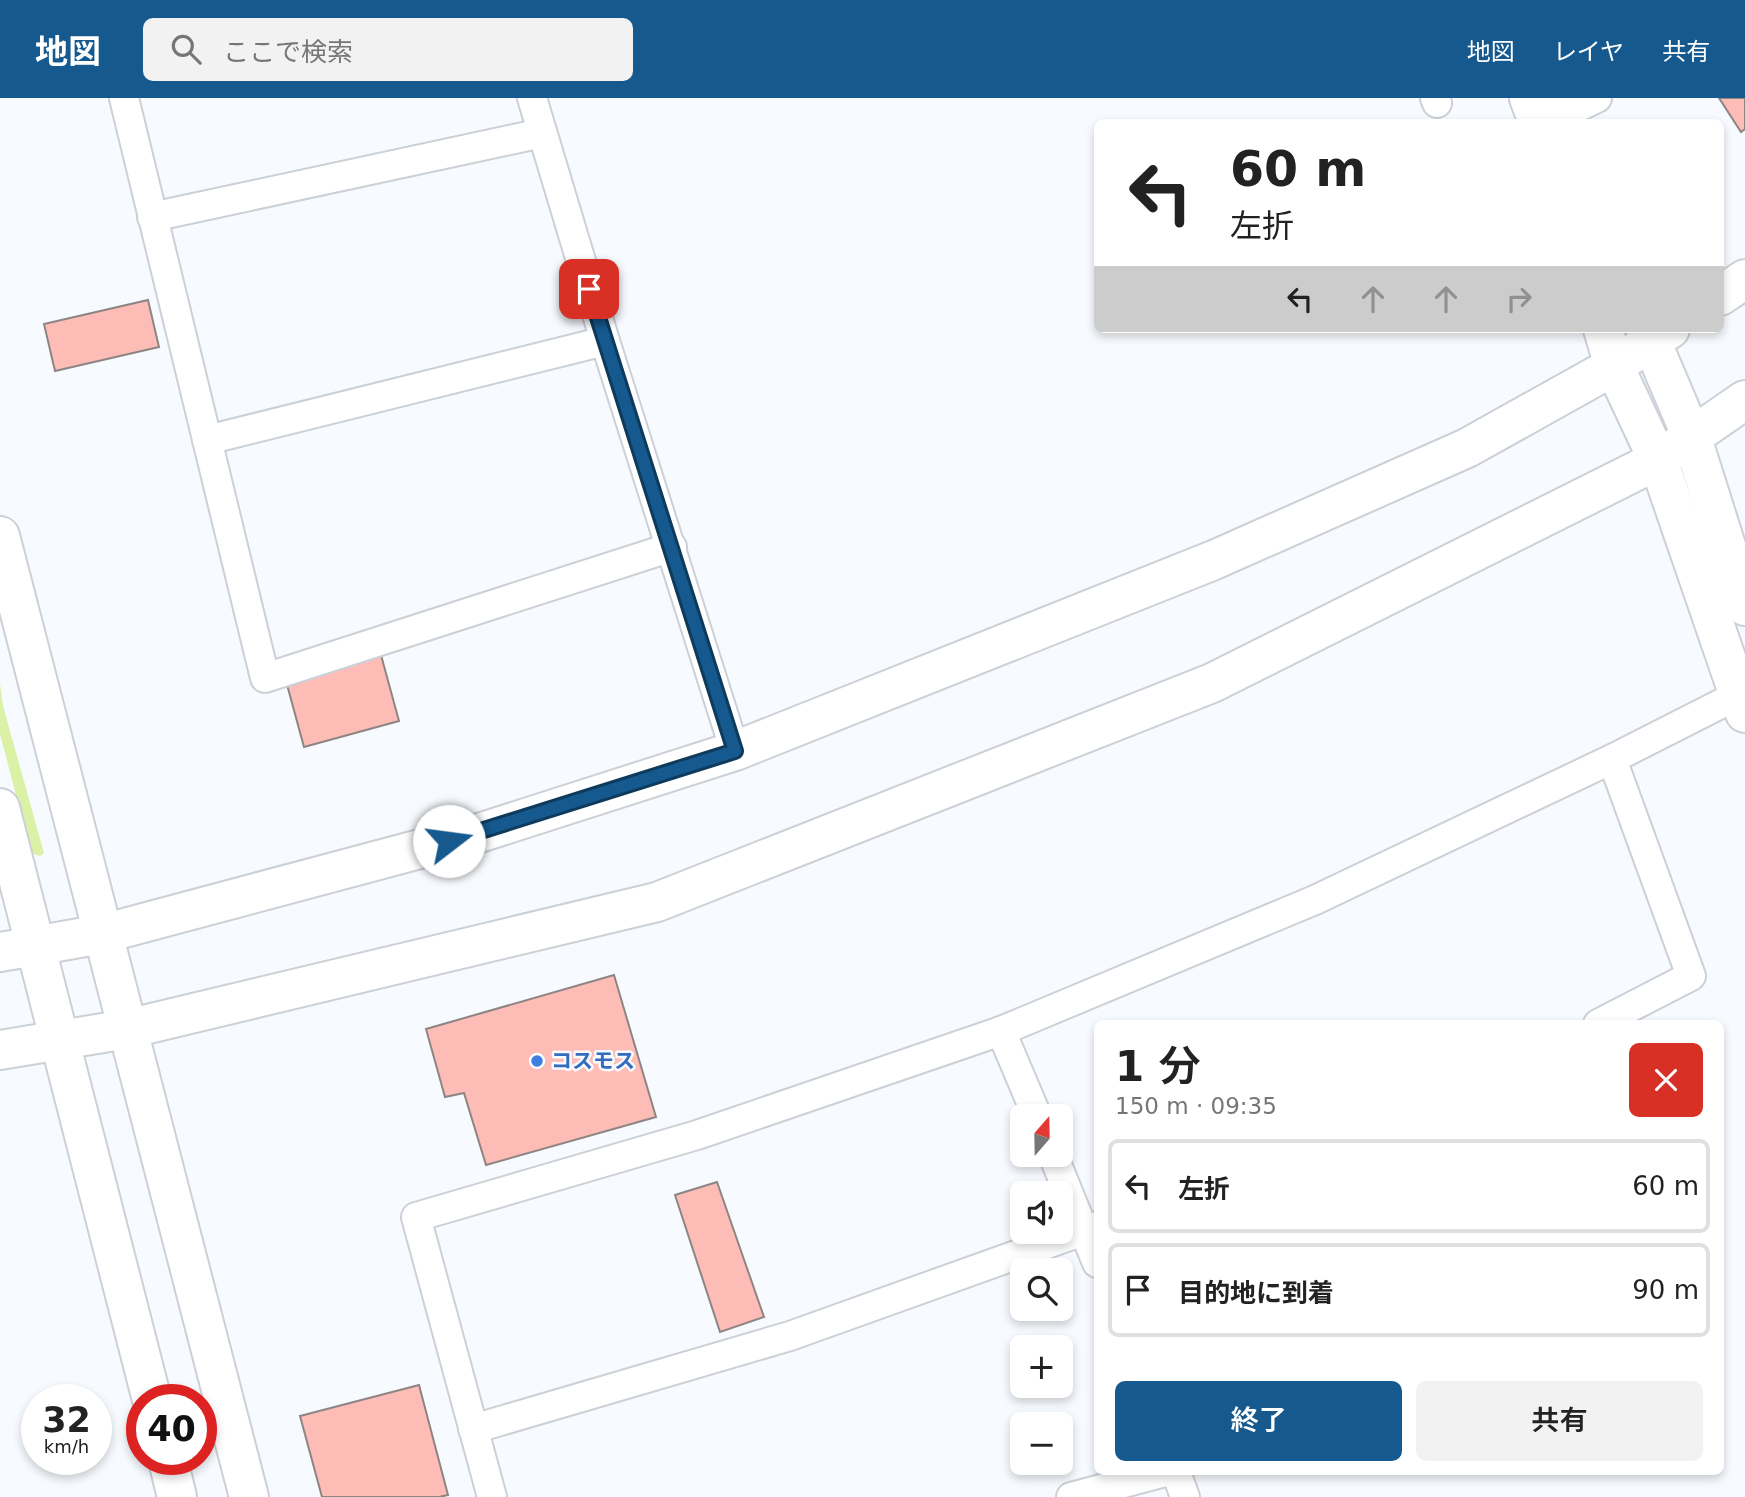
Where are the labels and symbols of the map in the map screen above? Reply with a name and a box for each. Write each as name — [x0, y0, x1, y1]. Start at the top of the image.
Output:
pin — [559, 259, 619, 319]
position arrow — [412, 804, 486, 878]
place label: コスモス — [551, 1049, 635, 1073]
marker: コスモス — [529, 1053, 545, 1069]
north arrow — [1010, 1104, 1073, 1167]
speed limit sign: 40 — [126, 1384, 217, 1475]

